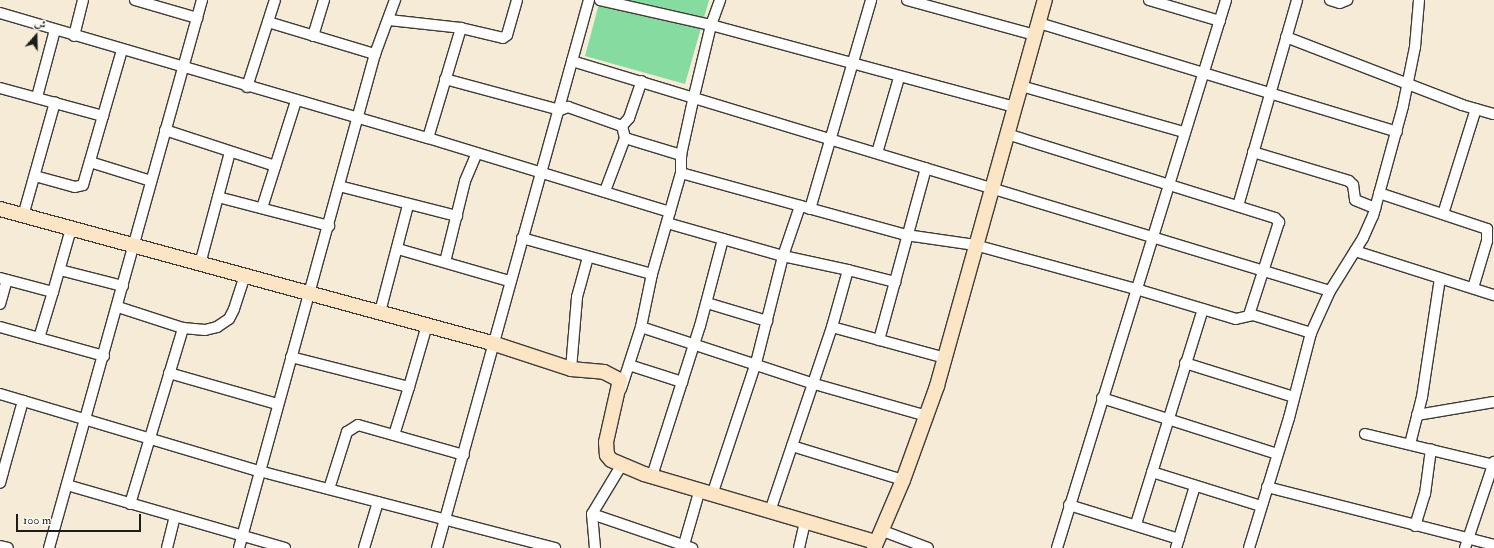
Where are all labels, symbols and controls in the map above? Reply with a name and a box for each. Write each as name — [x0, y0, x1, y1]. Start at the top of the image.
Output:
north arrow — [16, 16, 56, 56]
text: ش — [33, 16, 48, 32]
scale bar — [18, 506, 143, 532]
text: 100 m — [23, 513, 51, 528]

